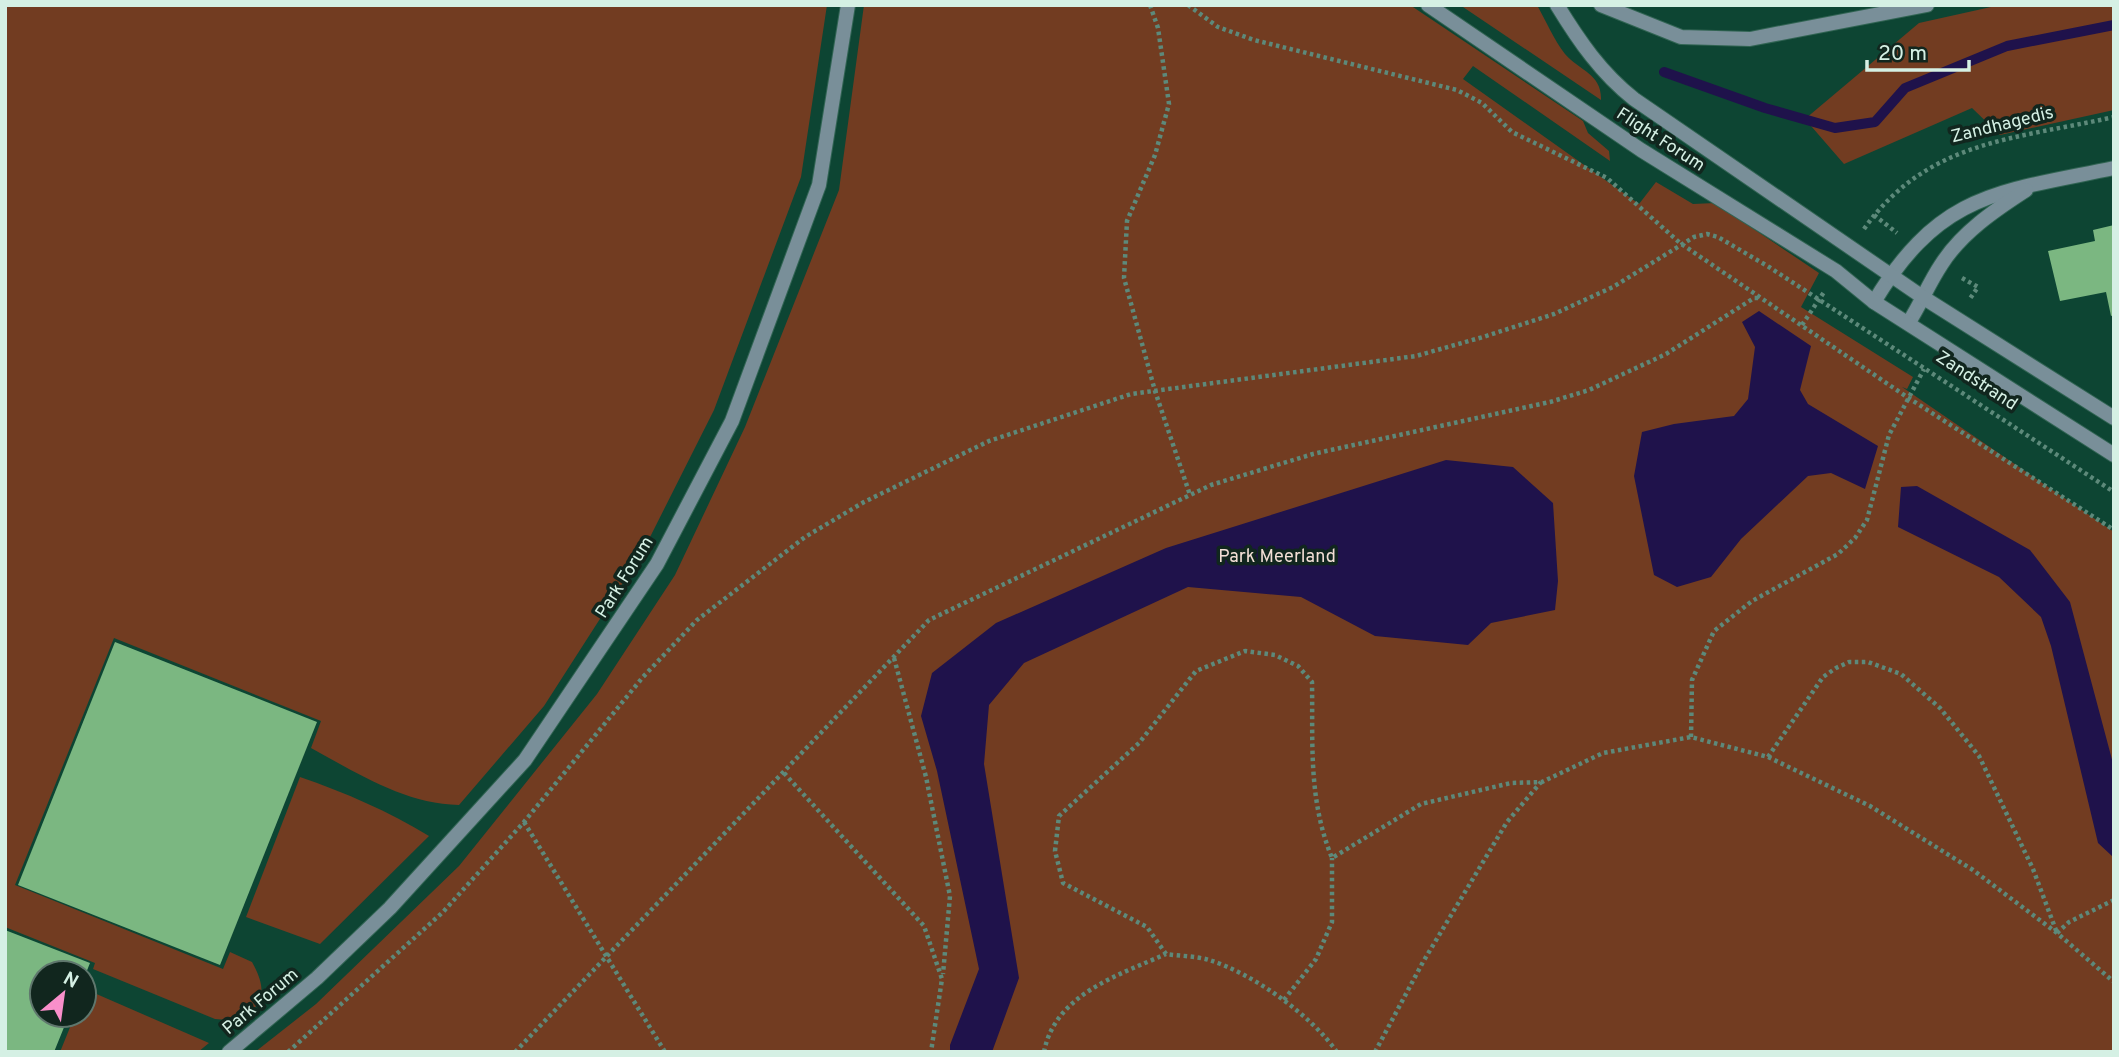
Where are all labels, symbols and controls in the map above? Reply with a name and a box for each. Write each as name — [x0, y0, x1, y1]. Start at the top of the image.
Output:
scale bar — [1867, 28, 1968, 72]
text: 20 m — [1878, 41, 1927, 68]
street label: Zandhagedis — [1949, 102, 2056, 149]
street label: Flight Forum — [1611, 103, 1709, 178]
street label: Zandstrand — [1931, 346, 2022, 416]
street label: Park Forum — [591, 533, 659, 623]
park label: Park Meerland — [1218, 546, 1336, 569]
north arrow — [28, 959, 98, 1029]
street label: Park Forum — [218, 964, 304, 1041]
text: N — [58, 967, 82, 995]

